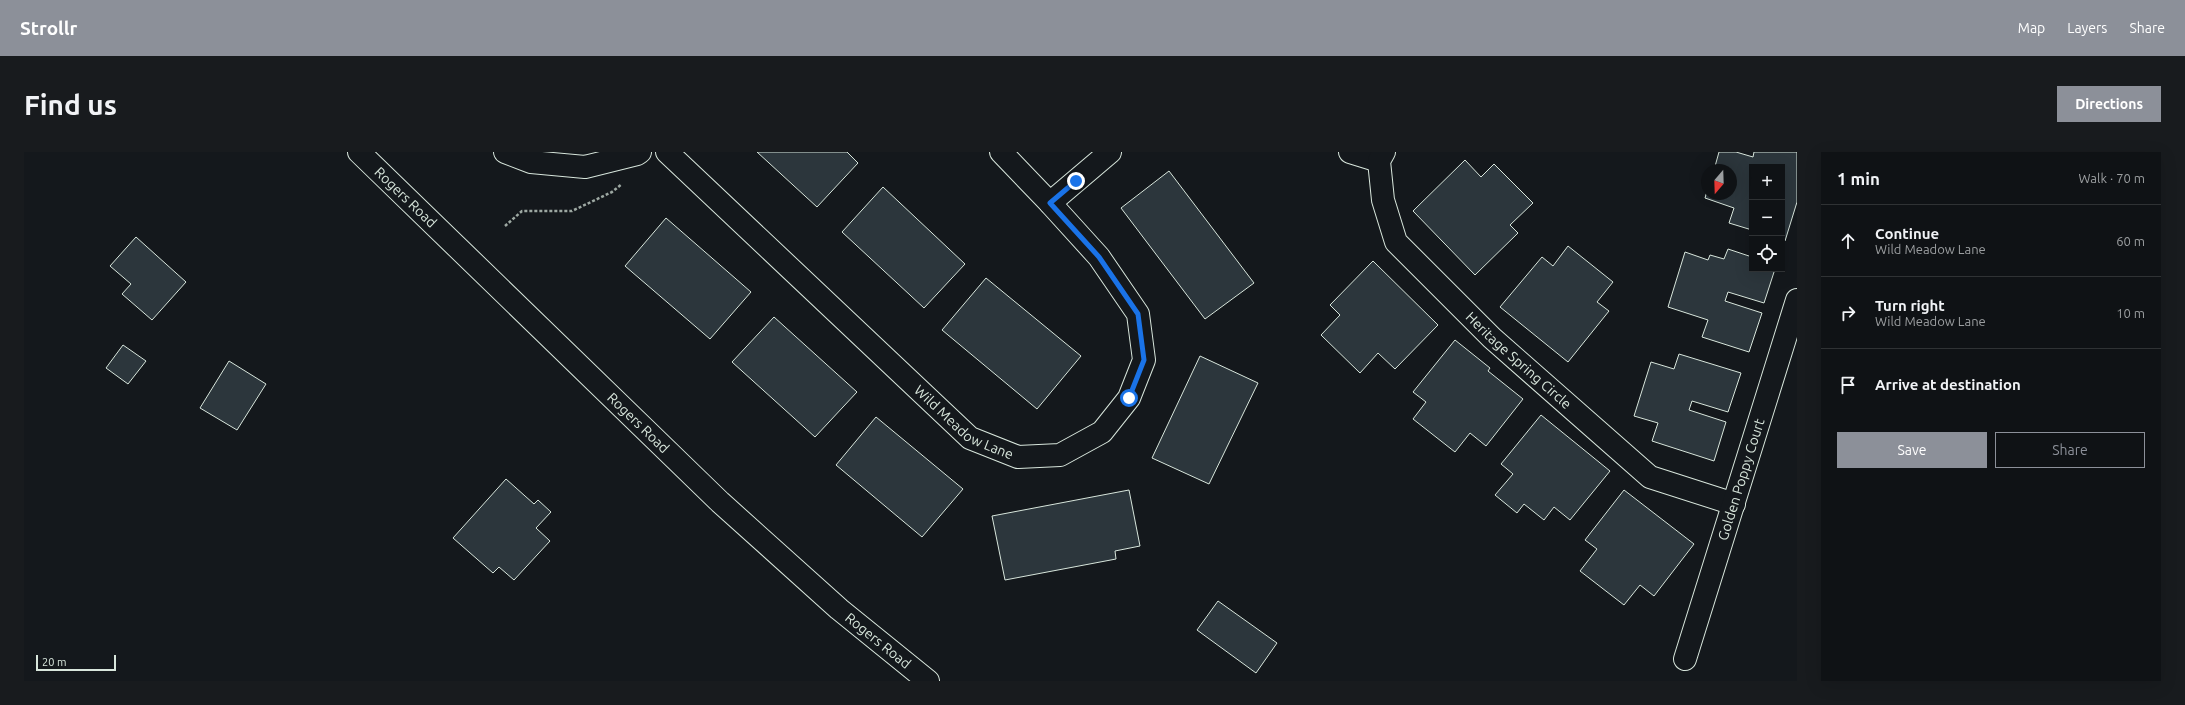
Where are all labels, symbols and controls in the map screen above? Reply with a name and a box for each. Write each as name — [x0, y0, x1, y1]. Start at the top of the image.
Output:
text: Strollr — [20, 17, 77, 39]
text: Map — [2018, 20, 2045, 36]
text: Layers — [2067, 20, 2107, 36]
text: Share — [2129, 20, 2165, 36]
button: Directions — [2057, 86, 2161, 122]
text: Find us — [24, 89, 117, 120]
street label: Rogers Road — [372, 164, 440, 231]
north arrow — [1701, 164, 1737, 200]
map controls — [1749, 164, 1785, 272]
button: + — [1749, 164, 1785, 200]
text: 1 min — [1837, 169, 1880, 188]
text: Walk · 70 m — [2079, 171, 2145, 185]
route end — [1067, 172, 1085, 190]
button: − — [1749, 200, 1785, 236]
text: Continue — [1875, 225, 1939, 242]
icon: ahead — [1837, 230, 1859, 252]
text: 60 m — [2116, 234, 2145, 248]
button: locate — [1749, 236, 1785, 272]
text: Wild Meadow Lane — [1875, 242, 1986, 256]
text: Turn right — [1875, 297, 1945, 314]
icon: right — [1837, 302, 1859, 324]
text: 10 m — [2116, 306, 2145, 320]
street label: Heritage Spring Circle — [1463, 309, 1575, 412]
text: Wild Meadow Lane — [1875, 314, 1986, 328]
icon: arrive — [1837, 374, 1859, 396]
text: Arrive at destination — [1875, 376, 2021, 393]
street label: Wild Meadow Lane — [911, 382, 1016, 462]
street label: Rogers Road — [604, 389, 672, 456]
route start — [1120, 389, 1138, 407]
street label: Golden Poppy Court — [1714, 416, 1768, 542]
button: Save — [1837, 432, 1987, 468]
button: Share — [1995, 432, 2145, 468]
street label: Rogers Road — [842, 609, 914, 672]
scale bar — [36, 653, 116, 672]
text: 20 m — [42, 656, 66, 668]

